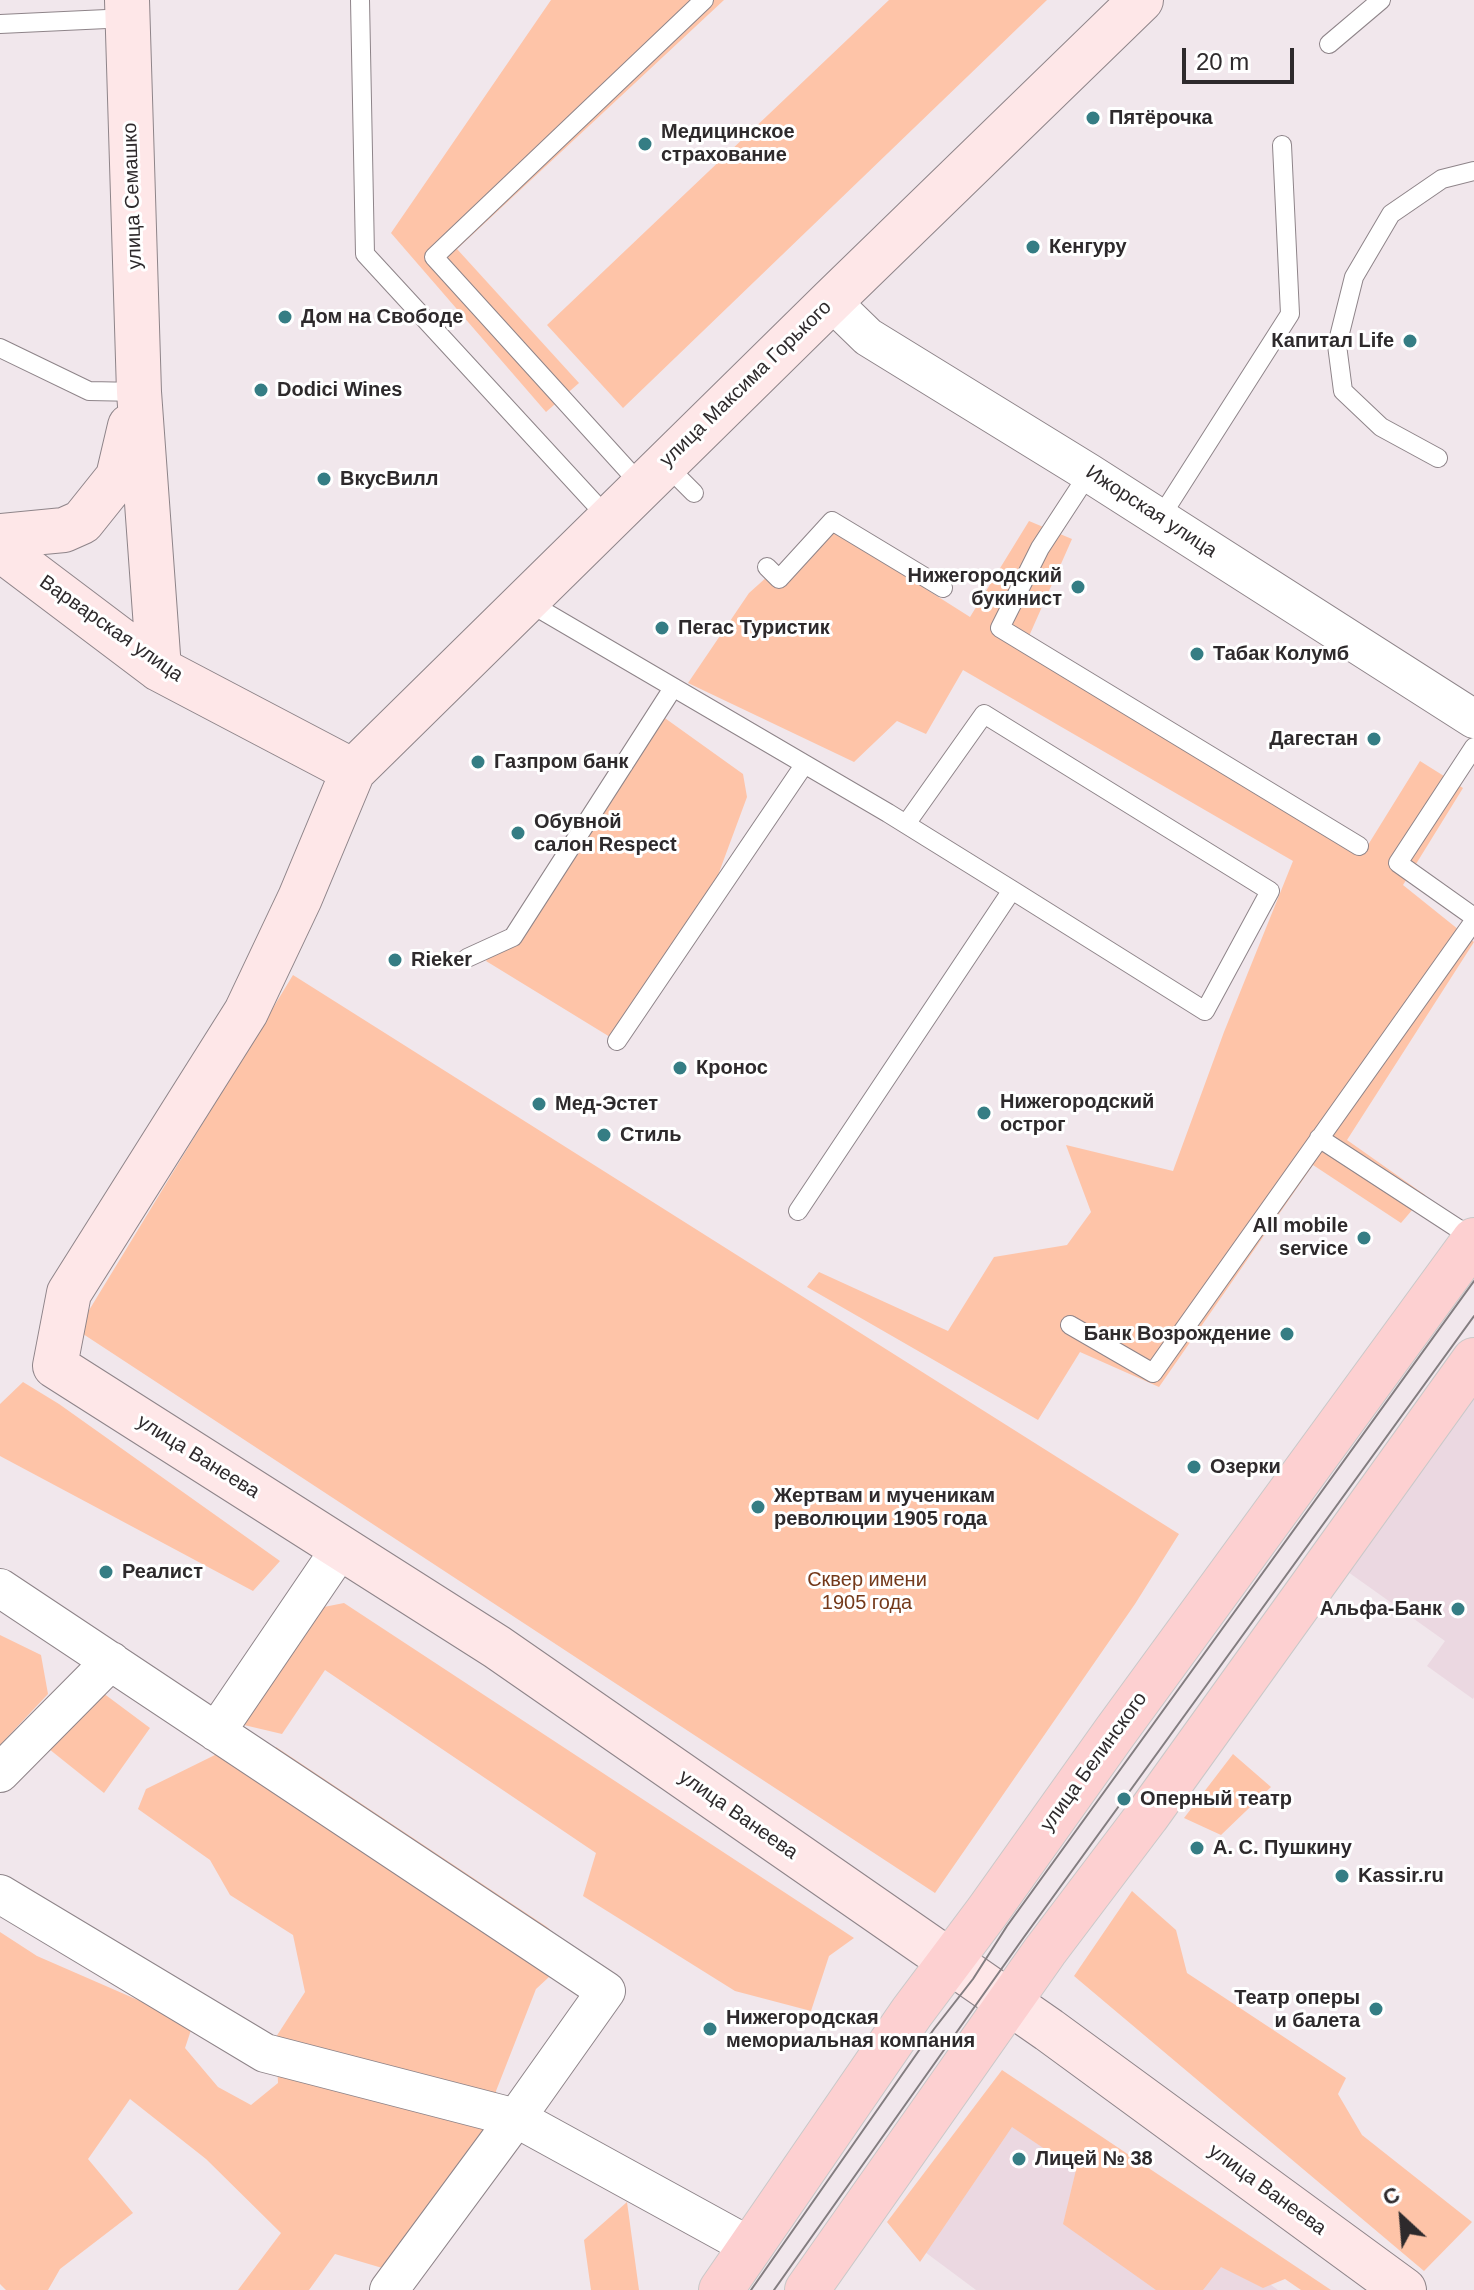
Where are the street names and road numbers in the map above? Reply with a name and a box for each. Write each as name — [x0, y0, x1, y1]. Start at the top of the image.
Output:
street label: улица Семашко — [118, 122, 148, 270]
street label: улица Максима Горького — [655, 296, 837, 472]
street label: Ижорская улица — [1081, 461, 1221, 563]
street label: Варварская улица — [35, 570, 187, 688]
street label: улица Ванеева — [132, 1410, 264, 1504]
street label: улица Белинского — [1035, 1688, 1153, 1836]
street label: улица Ванеева — [674, 1765, 802, 1865]
street label: улица Ванеева — [1203, 2139, 1331, 2241]

